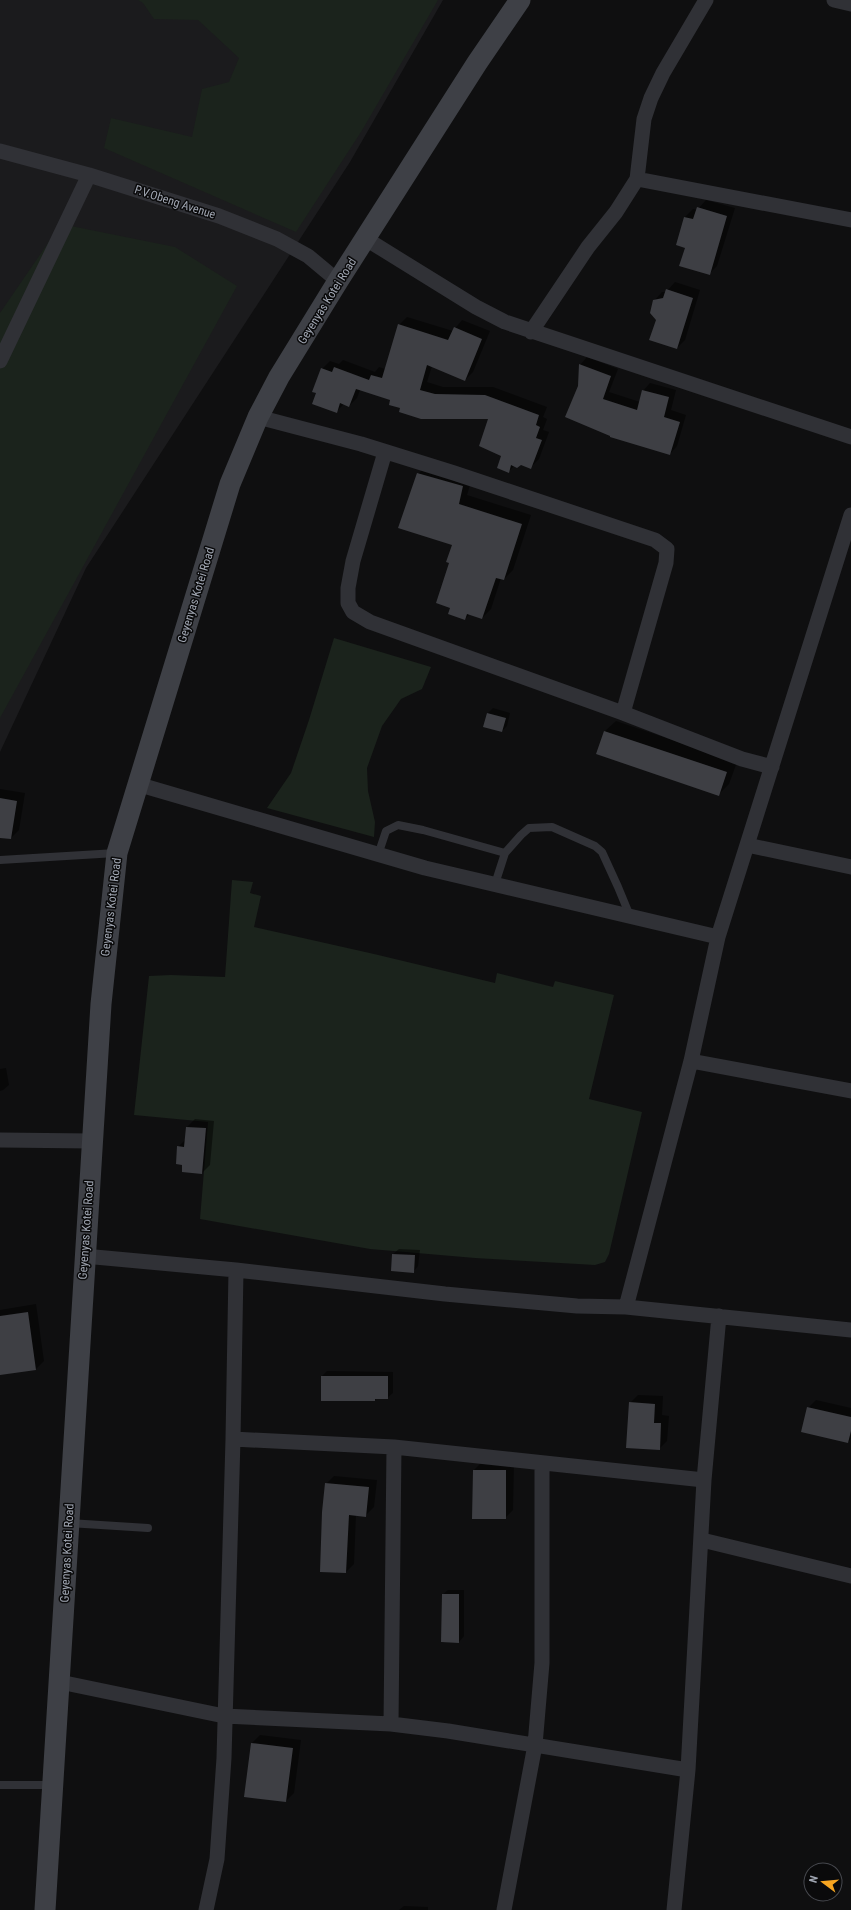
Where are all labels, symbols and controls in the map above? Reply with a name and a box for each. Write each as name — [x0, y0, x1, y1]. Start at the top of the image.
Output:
street label: P.V.Obeng Avenue — [133, 182, 218, 222]
street label: Geyenyas Kotei Road — [295, 255, 359, 347]
street label: Geyenyas Kotei Road — [175, 546, 217, 644]
street label: Geyenyas Kotei Road — [98, 857, 124, 957]
street label: Geyenyas Kotei Road — [76, 1180, 96, 1280]
street label: Geyenyas Kotei Road — [57, 1503, 77, 1603]
north arrow — [803, 1862, 843, 1902]
text: N — [807, 1874, 821, 1884]

